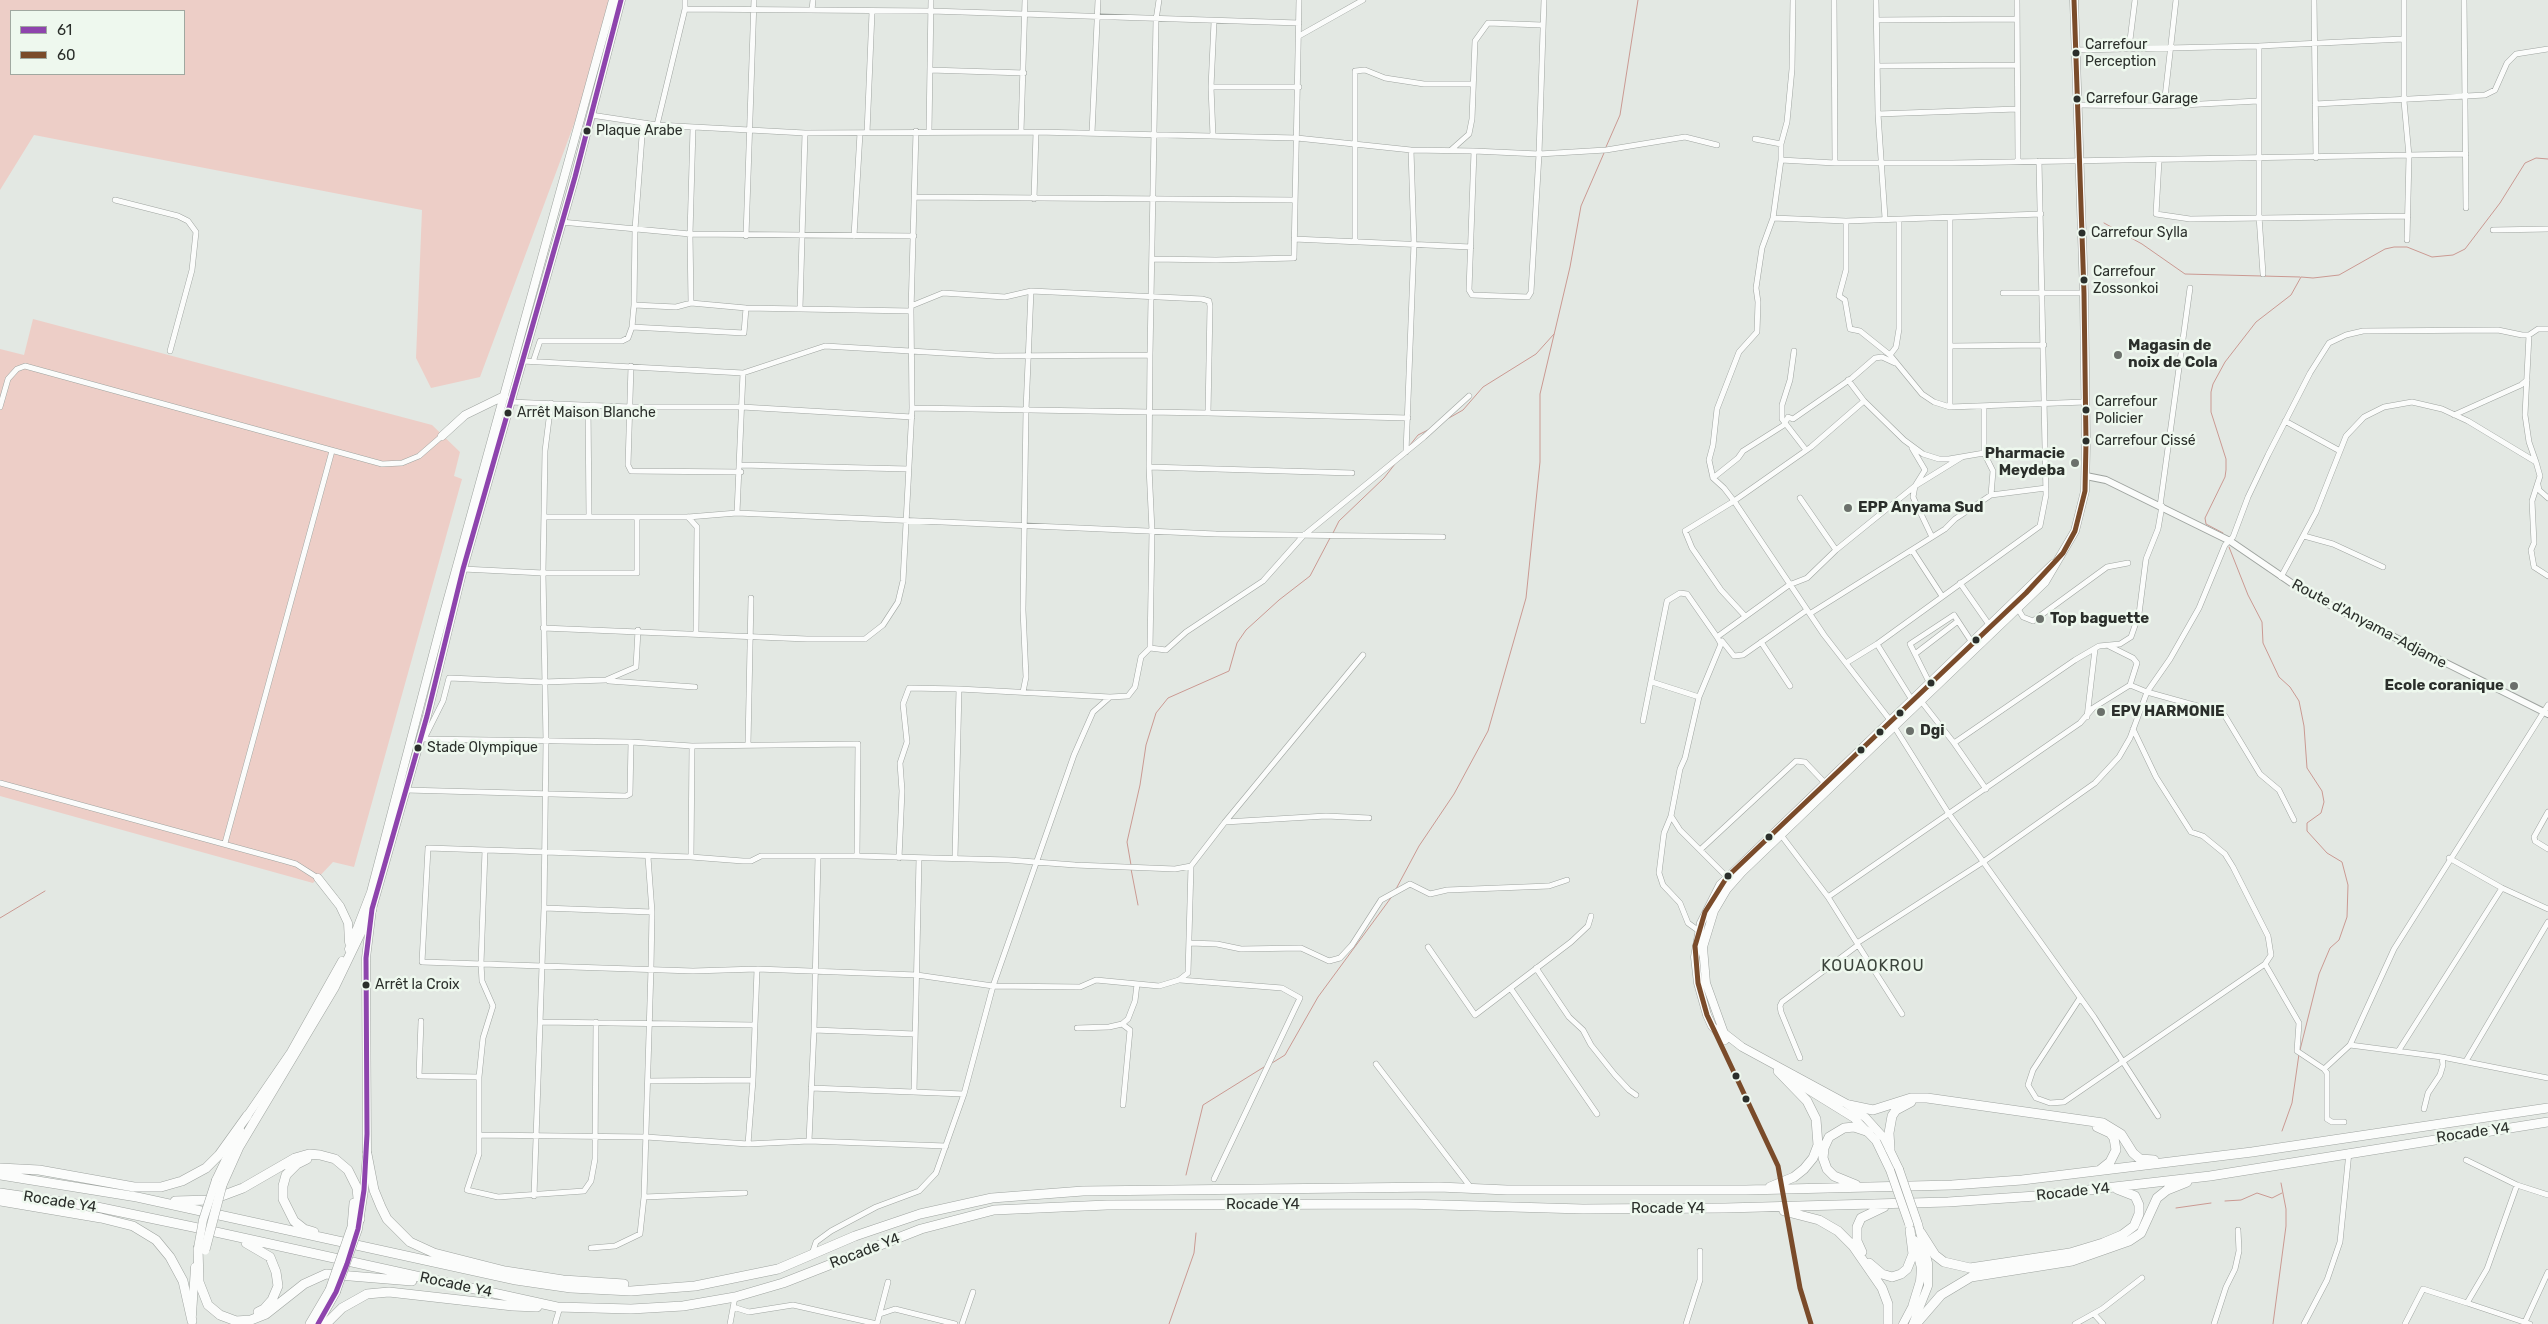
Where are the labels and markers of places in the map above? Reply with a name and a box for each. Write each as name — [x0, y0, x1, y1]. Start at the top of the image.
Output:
place label: Carrefour Perception — [2085, 37, 2156, 70]
marker: Carrefour Perception — [2071, 48, 2081, 58]
place label: Carrefour Garage — [2086, 91, 2198, 107]
marker: Carrefour Garage — [2072, 94, 2082, 104]
place label: Plaque Arabe — [596, 123, 683, 139]
marker: Plaque Arabe — [582, 126, 592, 136]
place label: Carrefour Sylla — [2091, 225, 2188, 241]
marker: Carrefour Sylla — [2077, 228, 2087, 238]
place label: Carrefour Zossonkoi — [2093, 264, 2158, 296]
marker: Carrefour Zossonkoi — [2079, 275, 2089, 285]
place label: Magasin de noix de Cola — [2128, 337, 2218, 372]
marker: Magasin de noix de Cola — [2112, 349, 2124, 361]
place label: Carrefour Policier — [2095, 394, 2157, 427]
place label: Arrêt Maison Blanche — [517, 405, 656, 421]
marker: Carrefour Policier — [2081, 405, 2091, 415]
marker: Arrêt Maison Blanche — [503, 408, 513, 418]
place label: Carrefour Cissé — [2095, 433, 2196, 449]
marker: Carrefour Cissé — [2081, 436, 2091, 446]
place label: Pharmacie Meydeba — [1985, 445, 2065, 480]
marker: Pharmacie Meydeba — [2069, 457, 2081, 469]
place label: EPP Anyama Sud — [1858, 499, 1983, 517]
marker: EPP Anyama Sud — [1842, 502, 1854, 514]
place label: Top baguette — [2050, 610, 2149, 628]
marker: Top baguette — [2034, 613, 2046, 625]
unlabelled marker — [1971, 635, 1981, 645]
place label: Ecole coranique — [2385, 677, 2504, 695]
unlabelled marker — [1926, 678, 1936, 688]
marker: Ecole coranique — [2508, 680, 2520, 692]
place label: EPV HARMONIE — [2111, 703, 2225, 721]
marker: EPV HARMONIE — [2095, 706, 2107, 718]
unlabelled marker — [1895, 708, 1905, 718]
place label: Dgi — [1920, 722, 1945, 740]
marker: Dgi — [1904, 725, 1916, 737]
unlabelled marker — [1875, 727, 1885, 737]
place label: Stade Olympique — [427, 740, 538, 756]
marker: Stade Olympique — [413, 743, 423, 753]
unlabelled marker — [1856, 745, 1866, 755]
unlabelled marker — [1764, 832, 1774, 842]
unlabelled marker — [1723, 871, 1733, 881]
place label: Arrêt la Croix — [375, 977, 460, 993]
marker: Arrêt la Croix — [361, 980, 371, 990]
unlabelled marker — [1731, 1071, 1741, 1081]
unlabelled marker — [1741, 1094, 1751, 1104]

